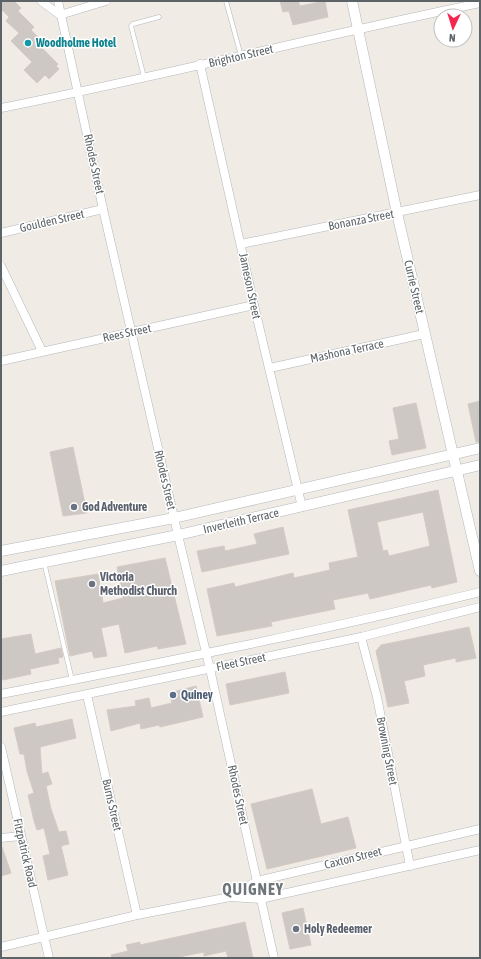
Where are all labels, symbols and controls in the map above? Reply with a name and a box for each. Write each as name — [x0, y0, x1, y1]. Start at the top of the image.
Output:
north arrow — [433, 8, 473, 48]
text: N — [449, 32, 456, 44]
place label: Woodholme Hotel — [35, 36, 117, 50]
marker: Woodholme Hotel — [23, 38, 33, 48]
street label: Brighton Street — [207, 42, 275, 70]
street label: Rhodes Street — [81, 133, 107, 196]
street label: Goulden Street — [18, 207, 86, 235]
street label: Bonanza Street — [327, 207, 395, 233]
street label: Jameson Street — [236, 252, 264, 321]
street label: Currie Street — [401, 259, 427, 316]
street label: Rees Street — [102, 321, 153, 345]
street label: Mashona Terrace — [309, 336, 385, 366]
street label: Rhodes Street — [151, 449, 179, 512]
place label: God Adventure — [82, 500, 148, 514]
marker: God Adventure — [69, 502, 79, 512]
street label: Inverleith Terrace — [202, 505, 280, 537]
place label: Victoria Methodist Church — [99, 570, 177, 598]
marker: Victoria Methodist Church — [87, 579, 97, 589]
street label: Fleet Street — [215, 650, 268, 674]
place label: Quiney — [181, 688, 213, 702]
marker: Quiney — [168, 690, 178, 700]
street label: Browning Street — [374, 716, 401, 787]
street label: Rhodes Street — [225, 764, 251, 827]
street label: Burns Street — [99, 778, 125, 833]
street label: Fitzpatrick Road — [10, 817, 40, 889]
street label: Caxton Street — [323, 844, 384, 872]
district label: QUIGNEY — [222, 880, 284, 898]
place label: Holy Redeemer — [304, 922, 372, 936]
marker: Holy Redeemer — [291, 924, 301, 934]

